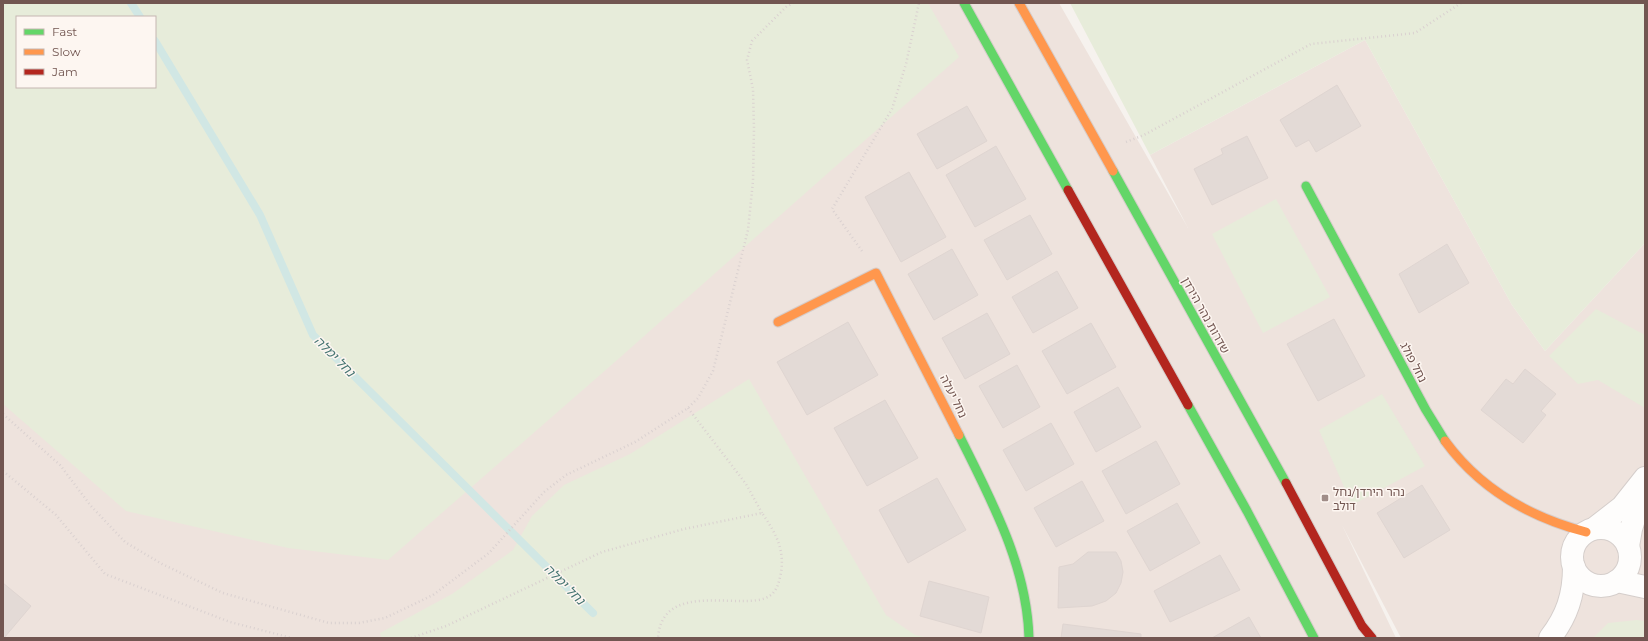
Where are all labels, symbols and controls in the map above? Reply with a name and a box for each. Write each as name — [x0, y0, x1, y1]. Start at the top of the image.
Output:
legend — [16, 16, 156, 88]
text: Fast — [52, 24, 77, 39]
text: Slow — [52, 44, 81, 59]
text: Jam — [51, 64, 78, 79]
street label: שדרות נהר הירדן — [1179, 274, 1233, 356]
water label: נחל ימלה — [311, 332, 359, 380]
street label: נחל פולג — [1397, 339, 1431, 385]
street label: נחל יעלה — [937, 372, 971, 420]
place label: נהר הירדן/נחל דולב — [1333, 484, 1405, 513]
marker: נהר הירדן/נחל דולב — [1320, 493, 1330, 503]
water label: נחל ימלה — [541, 560, 589, 608]

